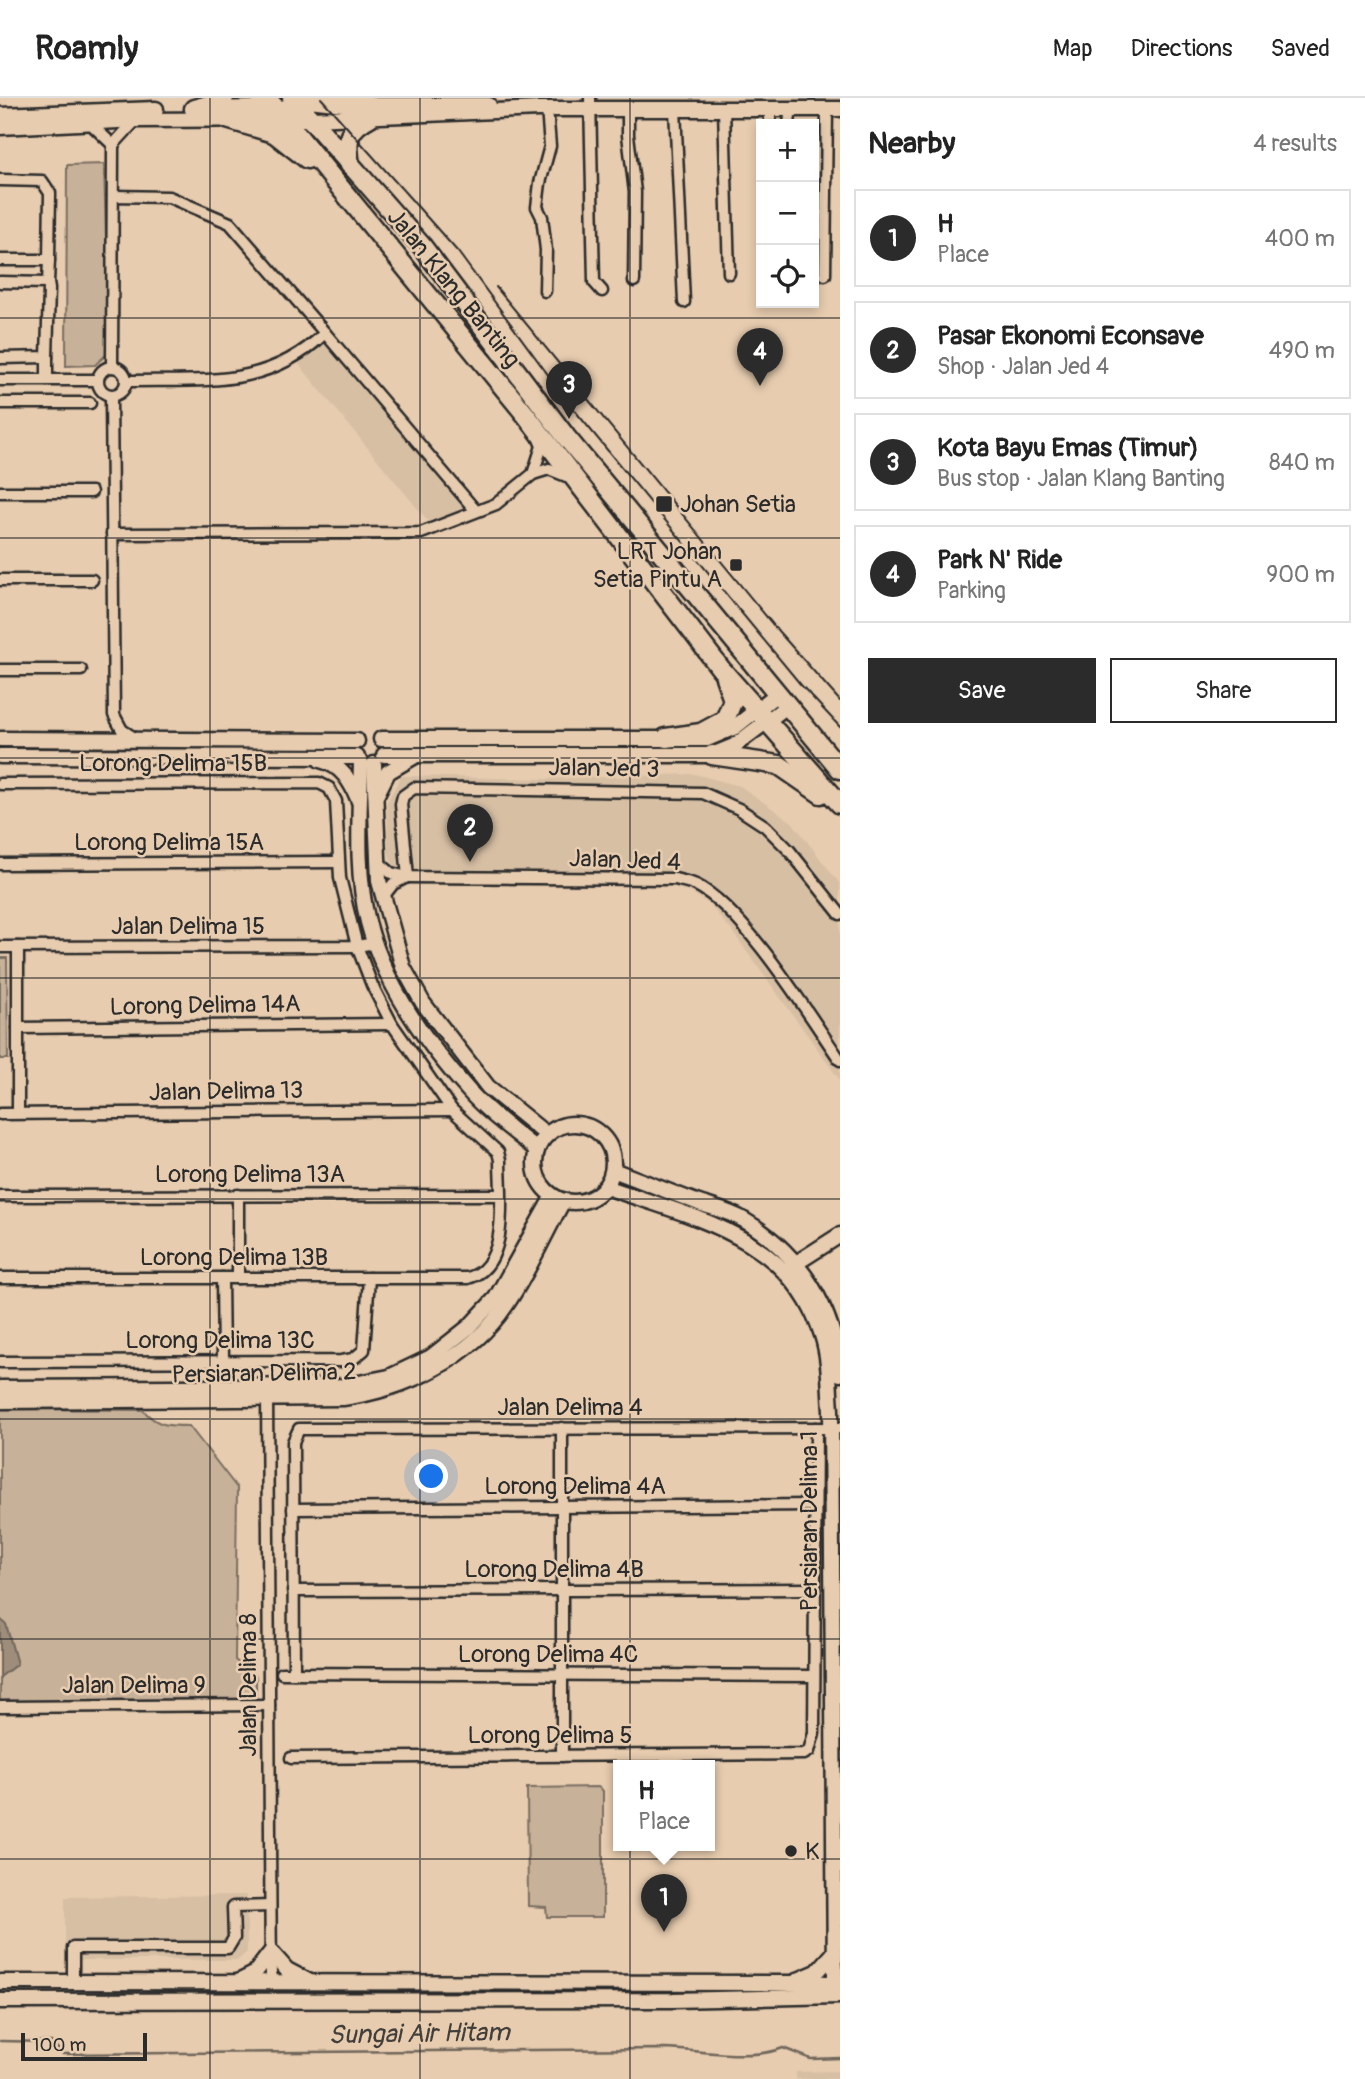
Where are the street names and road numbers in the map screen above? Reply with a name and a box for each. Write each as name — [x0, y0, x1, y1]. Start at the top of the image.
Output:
street label: Jalan Klang Banting — [381, 203, 526, 374]
street label: Lorong Delima 15B — [79, 749, 267, 778]
street label: Jalan Jed 3 — [548, 753, 660, 784]
street label: Lorong Delima 15A — [74, 828, 264, 857]
street label: Jalan Jed 4 — [569, 844, 681, 877]
street label: Jalan Delima 15 — [111, 912, 265, 941]
street label: Lorong Delima 14A — [109, 989, 301, 1022]
street label: Jalan Delima 13 — [149, 1076, 303, 1107]
street label: Lorong Delima 13A — [155, 1160, 345, 1189]
street label: Lorong Delima 13B — [140, 1243, 328, 1272]
street label: Lorong Delima 13C — [125, 1326, 315, 1355]
street label: Persiaran Delima 2 — [171, 1357, 357, 1390]
street label: Jalan Delima 4 — [497, 1393, 643, 1422]
street label: Persiaran Delima 1 — [795, 1431, 824, 1611]
street label: Lorong Delima 4A — [484, 1472, 666, 1501]
street label: Lorong Delima 4B — [464, 1555, 644, 1584]
street label: Jalan Delima 8 — [234, 1613, 263, 1757]
street label: Lorong Delima 4C — [458, 1640, 638, 1669]
street label: Jalan Delima 9 — [62, 1671, 206, 1700]
street label: Lorong Delima 5 — [468, 1721, 633, 1750]

